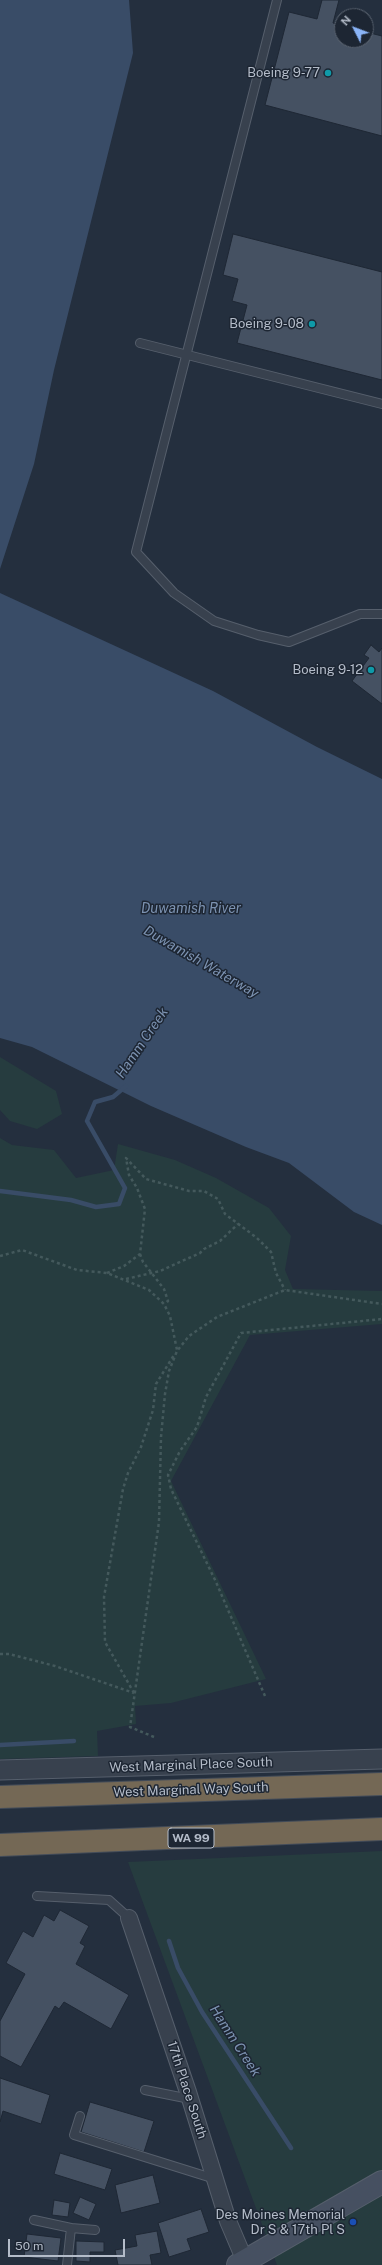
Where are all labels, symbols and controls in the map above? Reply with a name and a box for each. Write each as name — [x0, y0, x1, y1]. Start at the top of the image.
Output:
north arrow — [334, 8, 374, 48]
text: N — [338, 13, 353, 28]
place label: Boeing 9-77 — [247, 65, 320, 81]
marker: Boeing 9-77 — [323, 68, 333, 78]
place label: Boeing 9-08 — [229, 316, 304, 332]
marker: Boeing 9-08 — [307, 319, 317, 329]
place label: Boeing 9-12 — [292, 662, 363, 678]
marker: Boeing 9-12 — [366, 665, 376, 675]
water label: Duwamish River — [141, 901, 241, 917]
water label: Duwamish Waterway — [140, 922, 262, 1002]
water label: Hamm Creek — [112, 1004, 172, 1082]
street label: West Marginal Place South — [109, 1754, 273, 1776]
street label: West Marginal Way South — [113, 1779, 269, 1801]
road number: WA 99 — [168, 1828, 214, 1848]
water label: Hamm Creek — [206, 2002, 264, 2080]
street label: 17th Place South — [164, 2039, 210, 2141]
place label: Des Moines Memorial Dr S & 17th Pl S — [215, 2207, 345, 2238]
marker: Des Moines Memorial Dr S & 17th Pl S — [348, 2217, 358, 2227]
scale bar — [10, 2231, 127, 2257]
text: 50 m — [15, 2239, 43, 2253]

